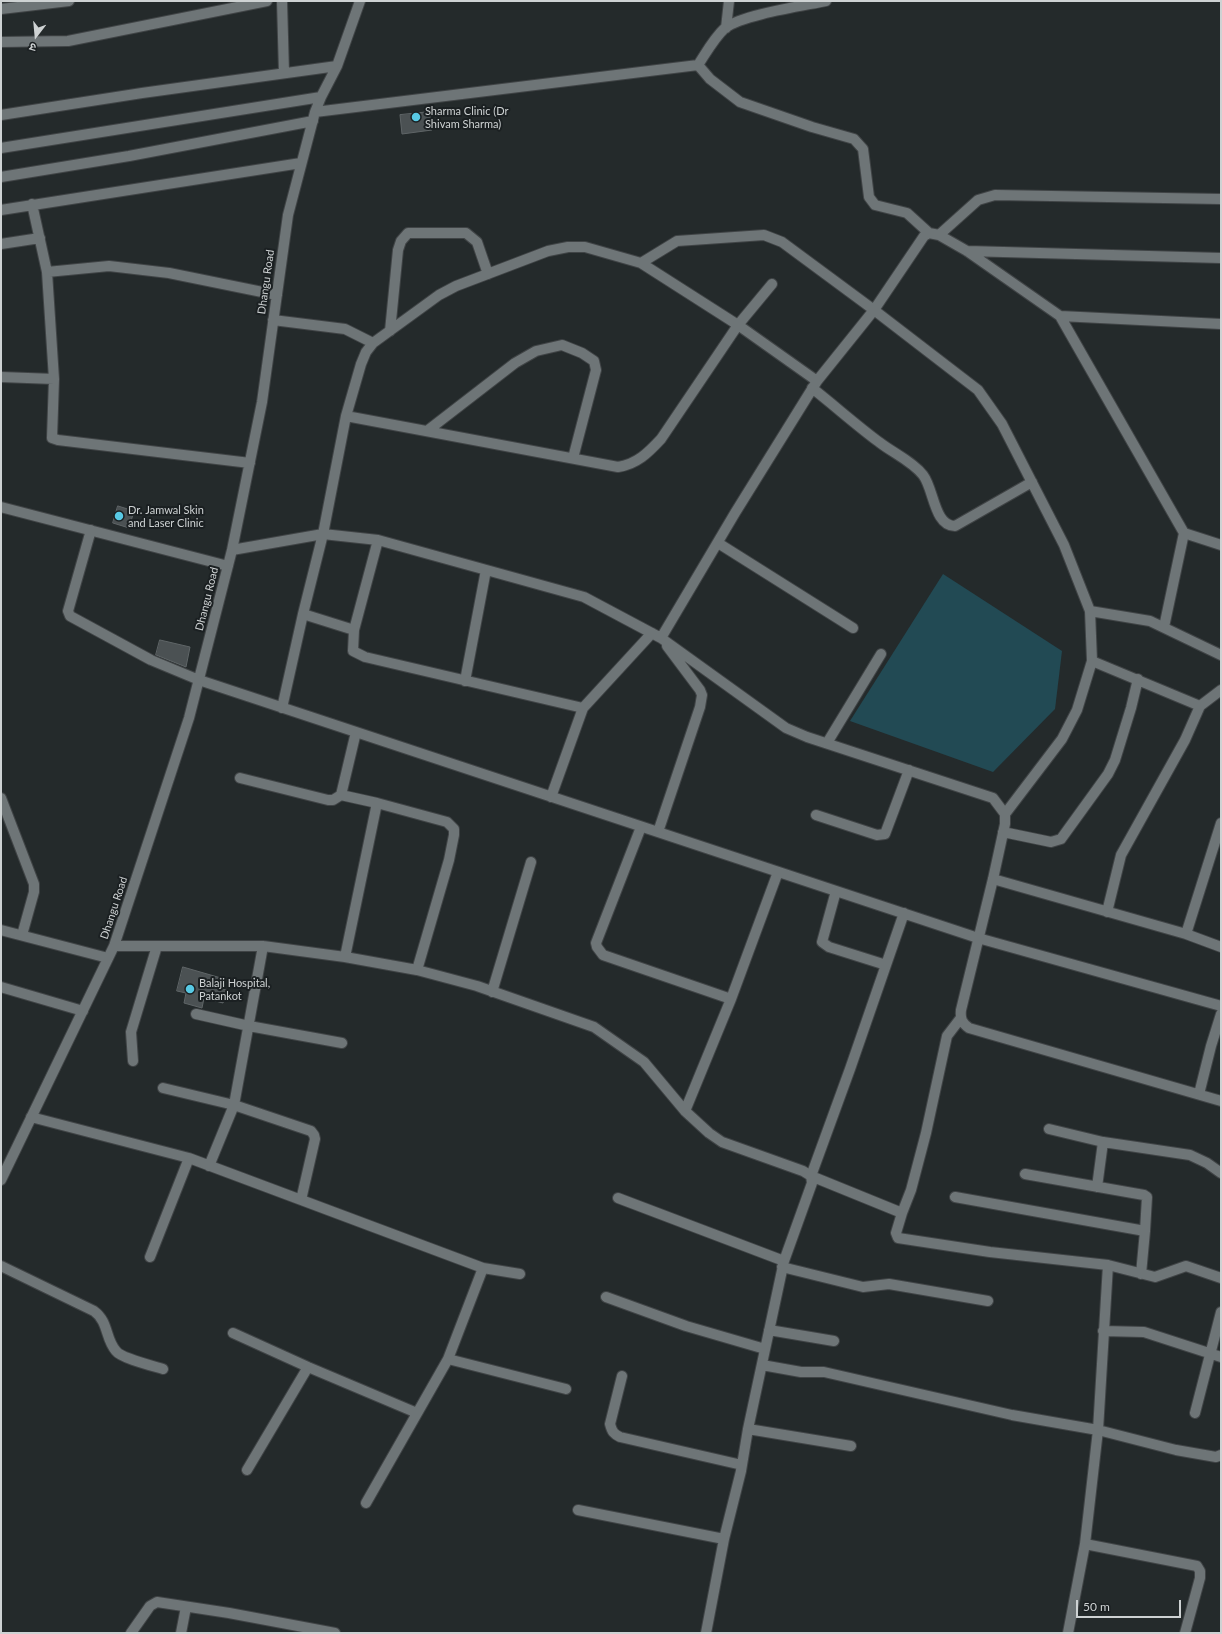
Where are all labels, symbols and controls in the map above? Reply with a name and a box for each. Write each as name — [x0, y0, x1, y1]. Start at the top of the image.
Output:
north arrow — [16, 16, 56, 56]
text: उ — [28, 41, 37, 55]
place label: Sharma Clinic (Dr Shivam Sharma) — [425, 104, 508, 130]
marker: Sharma Clinic (Dr Shivam Sharma) — [410, 111, 422, 123]
street label: Dhangu Road — [255, 249, 277, 315]
place label: Dr. Jamwal Skin and Laser Clinic — [128, 503, 204, 529]
marker: Dr. Jamwal Skin and Laser Clinic — [113, 510, 125, 522]
street label: Dhangu Road — [193, 566, 221, 632]
street label: Dhangu Road — [98, 875, 130, 941]
place label: Balaji Hospital, Patankot — [199, 976, 270, 1002]
marker: Balaji Hospital, Patankot — [184, 983, 196, 995]
scale bar — [1078, 1592, 1183, 1618]
text: 50 m — [1083, 1599, 1110, 1614]

